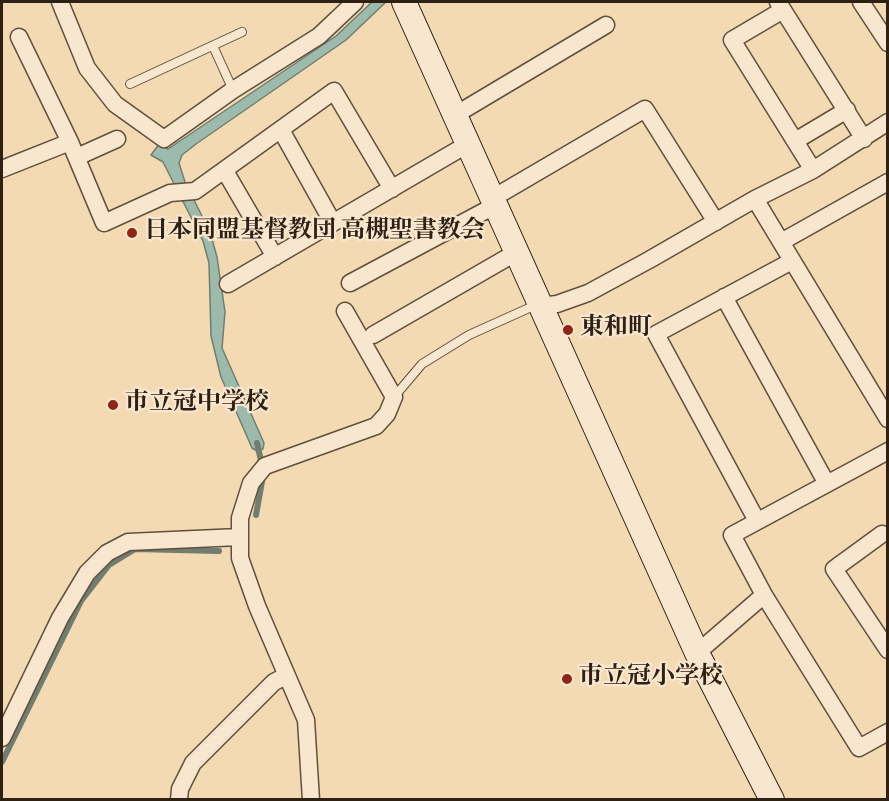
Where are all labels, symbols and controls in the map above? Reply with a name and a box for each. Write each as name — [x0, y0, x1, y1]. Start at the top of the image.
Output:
place label: 日本同盟基督教団 高槻聖書教会 — [144, 219, 485, 247]
marker: 日本同盟基督教団 高槻聖書教会 — [125, 226, 139, 240]
place label: 東和町 — [580, 316, 652, 344]
marker: 東和町 — [561, 323, 575, 337]
place label: 市立冠中学校 — [125, 391, 269, 419]
marker: 市立冠中学校 — [106, 398, 120, 412]
place label: 市立冠小学校 — [579, 665, 723, 693]
marker: 市立冠小学校 — [560, 672, 574, 686]

